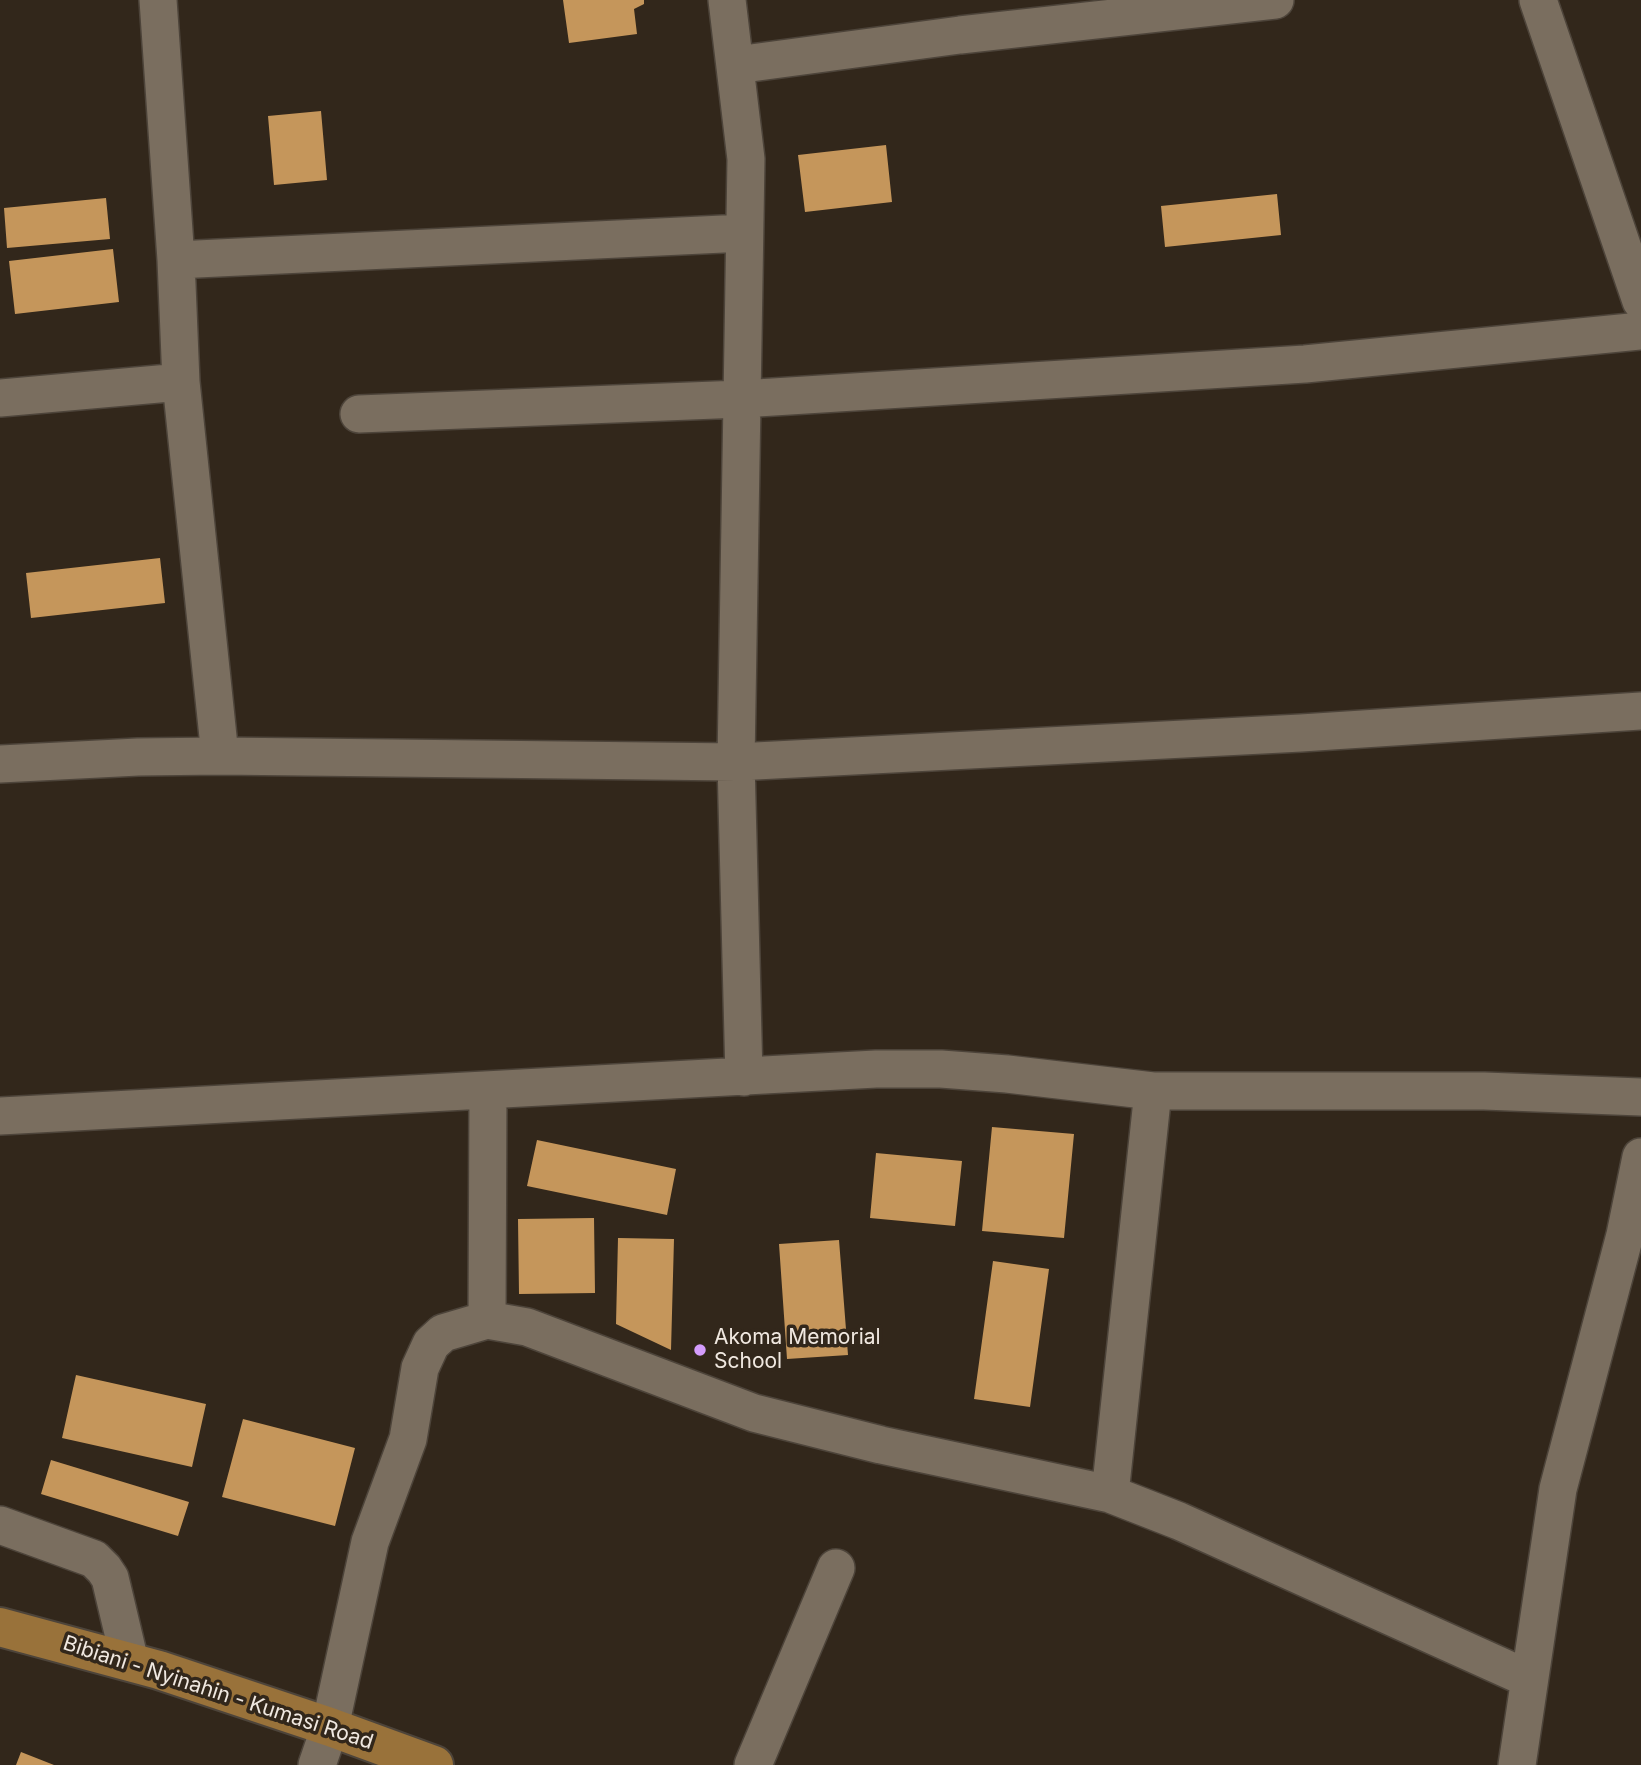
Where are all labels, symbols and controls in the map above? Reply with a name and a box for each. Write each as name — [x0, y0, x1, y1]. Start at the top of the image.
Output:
place label: Akoma Memorial School — [714, 1325, 881, 1375]
marker: Akoma Memorial School — [692, 1342, 708, 1358]
street label: Bibiani - Nyinahin - Kumasi Road — [60, 1631, 376, 1755]

